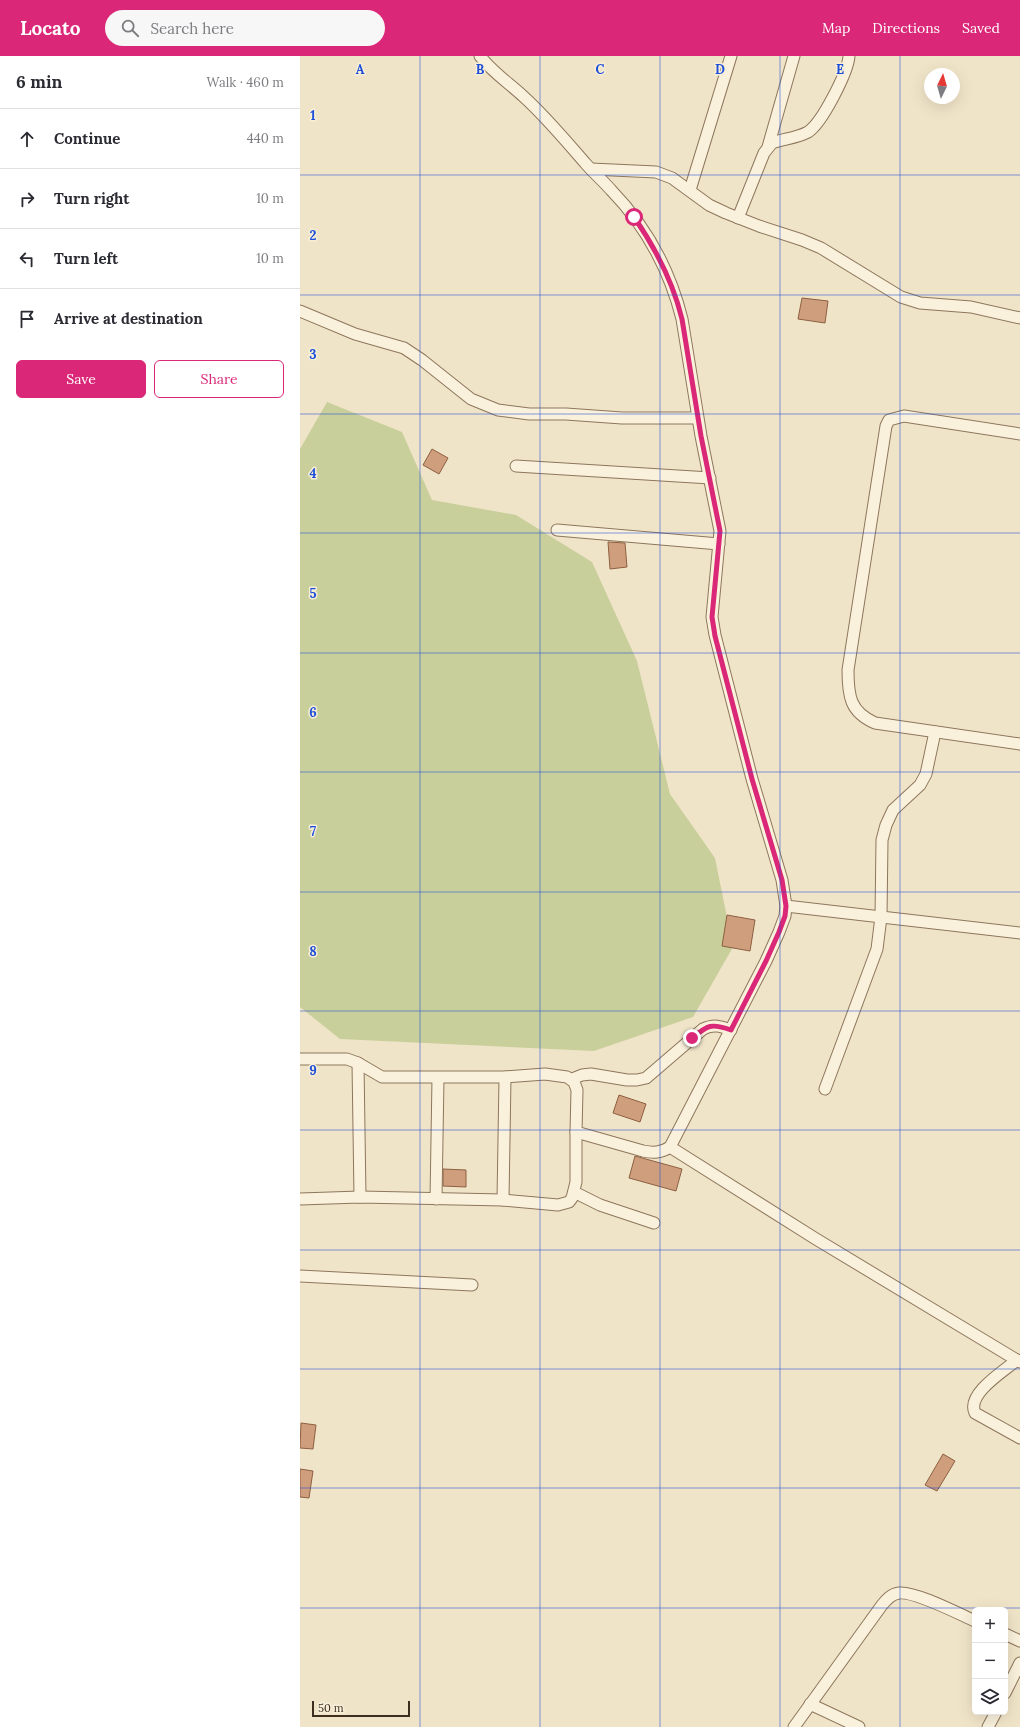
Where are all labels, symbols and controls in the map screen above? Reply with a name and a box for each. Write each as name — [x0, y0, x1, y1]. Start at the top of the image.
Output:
search box — [105, 10, 385, 46]
text: Locato — [20, 16, 81, 40]
icon: search — [119, 17, 141, 39]
text: Search here — [151, 19, 234, 38]
text: Map — [822, 19, 850, 37]
text: Directions — [872, 19, 940, 37]
text: Saved — [962, 19, 1000, 37]
text: A — [356, 61, 365, 78]
text: B — [476, 61, 485, 78]
text: C — [596, 61, 605, 78]
text: D — [715, 61, 725, 78]
text: E — [836, 61, 844, 78]
north arrow — [924, 68, 960, 104]
text: 6 min — [16, 71, 62, 93]
text: Walk · 460 m — [207, 74, 284, 91]
text: 1 — [310, 107, 316, 124]
icon: ahead — [16, 128, 38, 150]
text: Continue — [54, 129, 120, 148]
text: 440 m — [247, 130, 284, 147]
icon: right — [16, 188, 38, 210]
text: Turn right — [54, 189, 130, 208]
text: 10 m — [256, 190, 284, 207]
route start — [625, 208, 643, 226]
text: 2 — [310, 227, 317, 244]
icon: left — [16, 248, 38, 270]
text: Turn left — [54, 249, 118, 268]
text: 10 m — [256, 250, 284, 267]
icon: arrive — [16, 308, 38, 330]
text: Arrive at destination — [54, 309, 203, 328]
text: 3 — [309, 346, 317, 363]
button: Save — [16, 360, 146, 398]
button: Share — [154, 360, 284, 398]
text: 4 — [309, 465, 317, 482]
text: 5 — [309, 585, 317, 602]
text: 6 — [309, 704, 317, 721]
text: 7 — [310, 823, 316, 840]
text: 8 — [309, 943, 317, 960]
route end — [683, 1029, 701, 1047]
text: 9 — [309, 1062, 317, 1079]
map controls — [972, 1607, 1008, 1715]
button: + — [972, 1607, 1008, 1643]
button: − — [972, 1643, 1008, 1679]
button: layers — [972, 1679, 1008, 1715]
scale bar — [312, 1699, 410, 1718]
text: 50 m — [318, 1701, 344, 1715]

